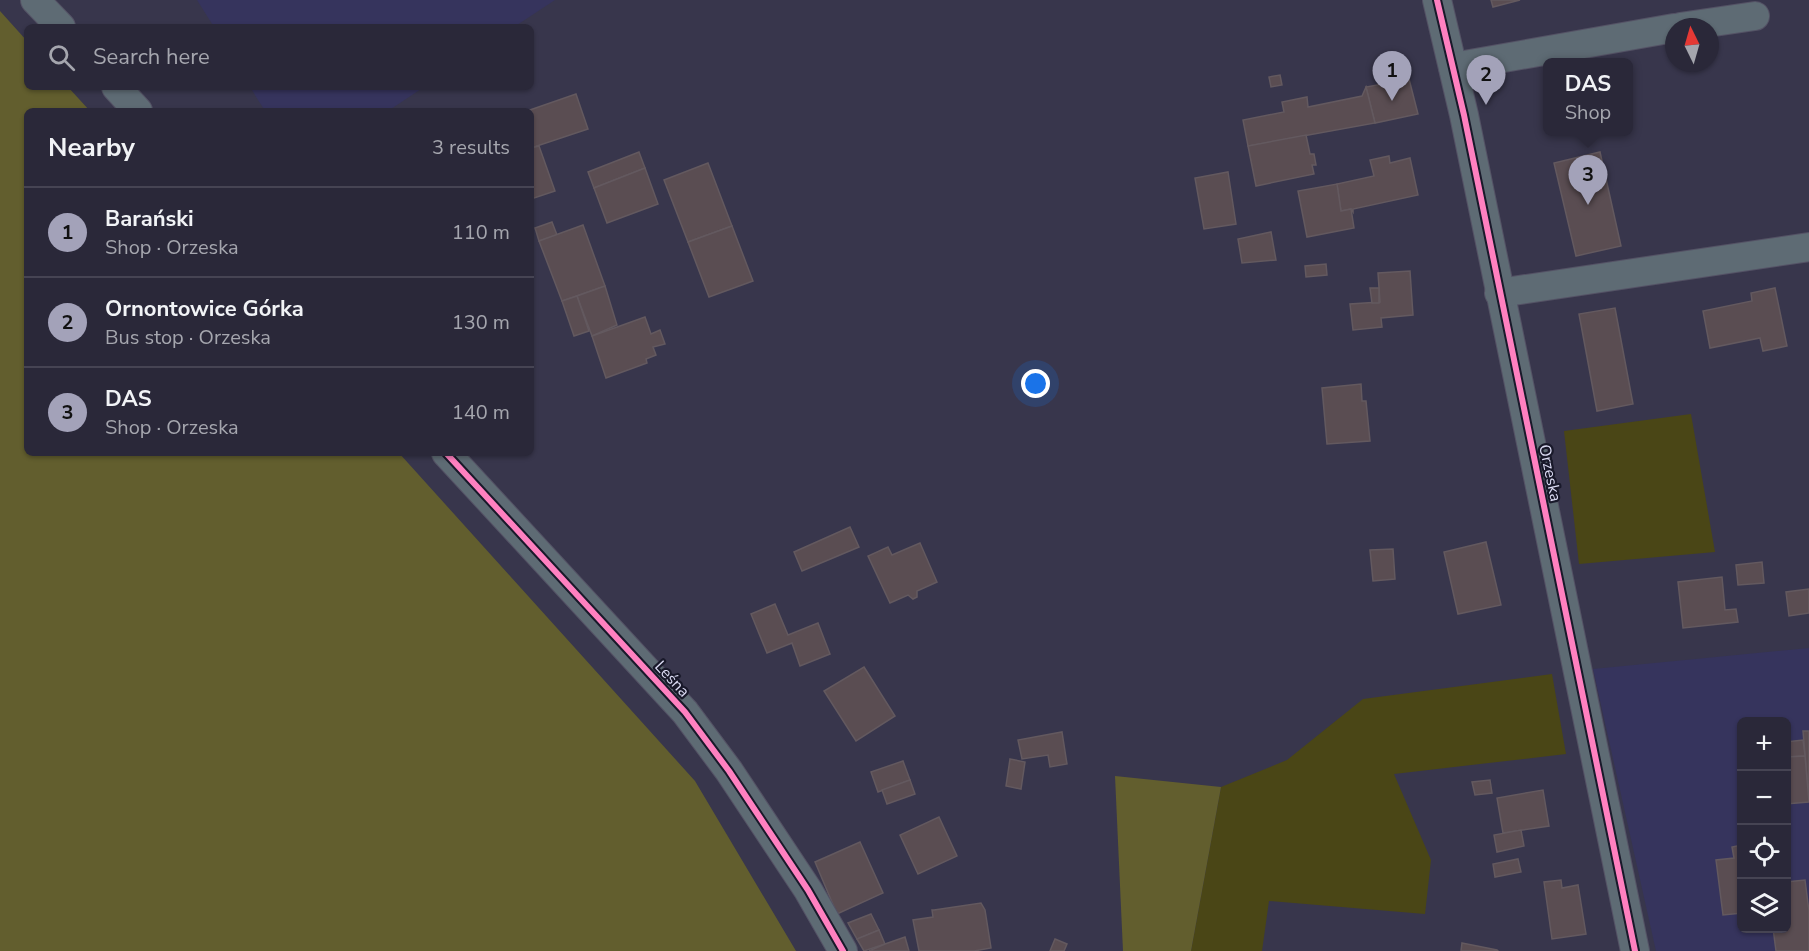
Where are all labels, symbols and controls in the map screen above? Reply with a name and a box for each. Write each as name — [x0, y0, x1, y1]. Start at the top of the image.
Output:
north arrow — [1665, 18, 1719, 72]
search box — [24, 24, 534, 90]
icon: search — [45, 41, 78, 74]
text: Search here — [93, 42, 210, 72]
pin: 1 — [1372, 51, 1412, 101]
pin: 2 — [1466, 56, 1506, 105]
popup — [1543, 58, 1633, 136]
text: DAS — [1565, 69, 1611, 99]
text: Shop — [1565, 99, 1611, 126]
text: Nearby — [48, 130, 135, 165]
text: 3 results — [432, 134, 510, 161]
pin: 3 — [1568, 156, 1608, 205]
text: Barański — [105, 204, 194, 234]
text: 1 — [62, 219, 74, 246]
text: 110 m — [452, 219, 510, 246]
text: Shop · Orzeska — [105, 234, 239, 261]
text: Ornontowice Górka — [105, 294, 304, 324]
text: 2 — [62, 309, 74, 336]
text: 130 m — [452, 309, 510, 336]
text: Bus stop · Orzeska — [105, 324, 271, 351]
your location — [1021, 369, 1050, 398]
text: DAS — [105, 384, 152, 414]
text: 3 — [62, 399, 74, 426]
text: 140 m — [452, 399, 510, 426]
text: Shop · Orzeska — [105, 414, 239, 441]
street label: Orzeska — [1533, 442, 1567, 504]
street label: Leśna — [649, 656, 695, 702]
map controls — [1737, 717, 1791, 933]
button: + — [1737, 717, 1791, 771]
button: − — [1737, 771, 1791, 825]
button: locate — [1737, 825, 1791, 879]
button: layers — [1737, 879, 1791, 933]

